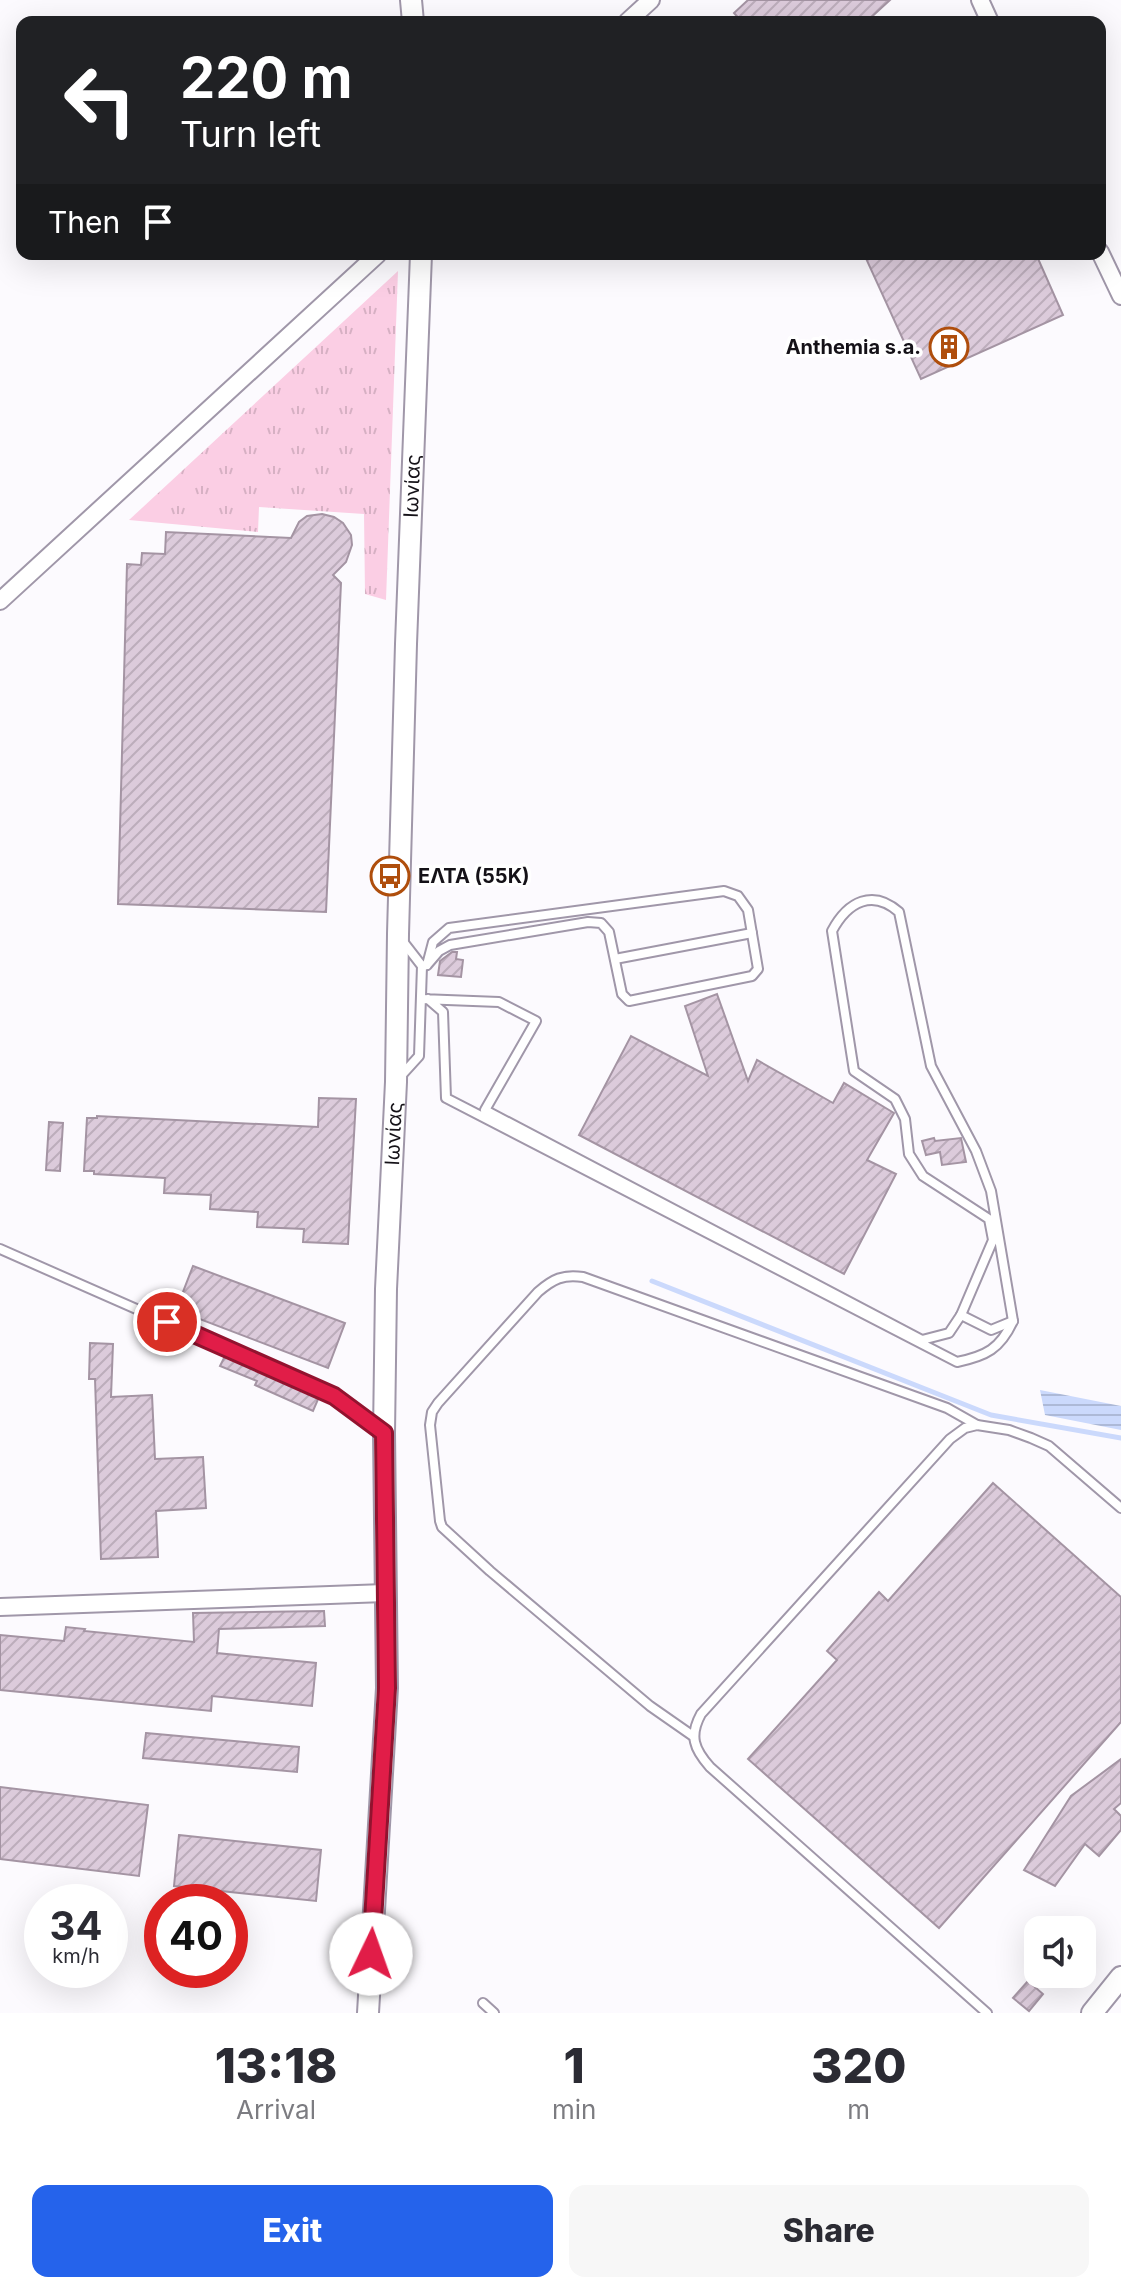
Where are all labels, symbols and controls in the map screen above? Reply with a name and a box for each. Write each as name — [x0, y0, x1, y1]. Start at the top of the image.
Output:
text: 220 m — [180, 44, 353, 112]
icon: left — [48, 48, 152, 152]
text: Turn left — [180, 112, 321, 156]
icon: arrive — [136, 200, 180, 244]
text: Then — [48, 204, 120, 240]
building icon: Anthemia s.a. — [928, 326, 970, 368]
place label: Anthemia s.a. — [786, 335, 921, 359]
street label: Ιωνίας — [399, 454, 425, 518]
bus stop icon: ΕΛΤΑ (55Κ) — [369, 855, 411, 897]
place label: ΕΛΤΑ (55Κ) — [418, 864, 530, 888]
street label: Ιωνίας — [380, 1102, 407, 1166]
pin — [133, 1288, 201, 1356]
icon: arrive — [145, 1300, 189, 1344]
speed limit sign: 40 — [144, 1884, 248, 1988]
text: 34 — [50, 1901, 102, 1950]
position arrow — [329, 1912, 413, 1996]
map controls — [1024, 1916, 1096, 1988]
button: sound — [1024, 1916, 1096, 1988]
text: km/h — [52, 1944, 100, 1968]
text: 13:18 — [215, 2036, 337, 2095]
text: 1 — [564, 2036, 585, 2095]
text: 320 — [811, 2036, 906, 2095]
text: Arrival — [236, 2094, 316, 2125]
text: min — [552, 2094, 596, 2125]
text: m — [847, 2094, 870, 2125]
button: Exit — [32, 2185, 553, 2277]
button: Share — [569, 2185, 1089, 2277]

